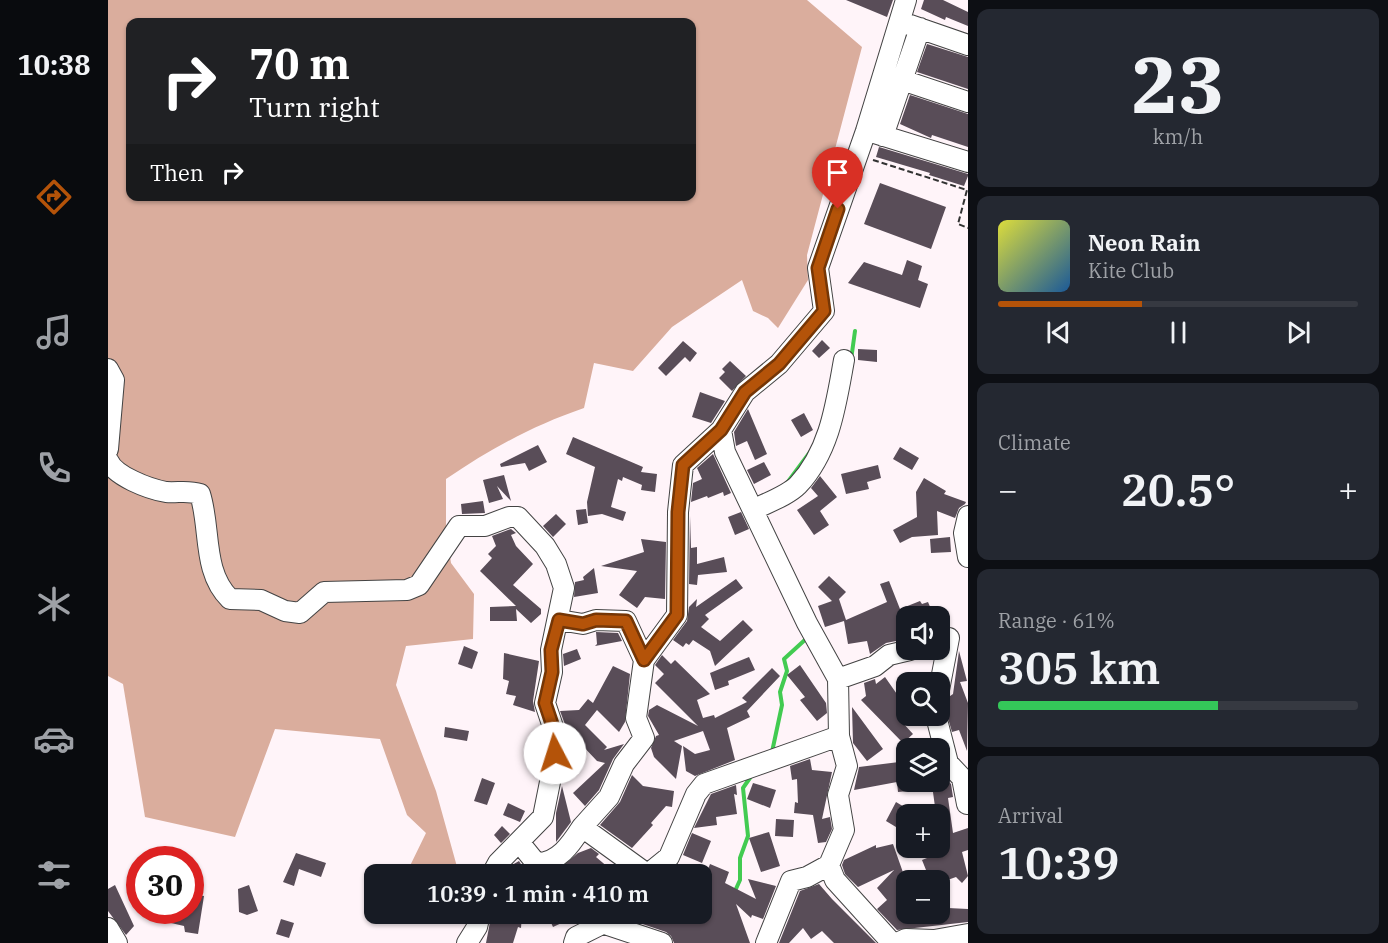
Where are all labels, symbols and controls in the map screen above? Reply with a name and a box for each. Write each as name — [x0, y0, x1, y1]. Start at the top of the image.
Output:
text: 23 — [1131, 33, 1225, 134]
text: 70 m — [249, 36, 350, 91]
icon: right — [150, 42, 228, 120]
text: 10:38 — [18, 47, 90, 82]
text: Turn right — [249, 89, 380, 124]
text: km/h — [1153, 123, 1203, 150]
pin — [812, 147, 863, 209]
icon: right — [216, 156, 249, 189]
icon: arrive — [821, 156, 854, 189]
text: Then — [150, 158, 204, 187]
icon: directions — [33, 176, 75, 218]
text: Neon Rain — [1088, 228, 1201, 257]
text: Kite Club — [1088, 257, 1174, 284]
icon: music — [33, 311, 75, 353]
icon: previous — [1042, 316, 1075, 349]
icon: pause — [1162, 316, 1195, 349]
icon: next — [1282, 316, 1315, 349]
text: Climate — [998, 429, 1071, 456]
icon: phone — [33, 447, 75, 489]
text: 20.5° — [1121, 460, 1235, 518]
text: − — [998, 468, 1018, 511]
text: + — [1338, 468, 1358, 511]
icon: climate — [33, 583, 75, 625]
map controls — [896, 606, 950, 924]
button: sound — [896, 606, 950, 660]
text: Range · 61% — [998, 607, 1115, 634]
text: 305 km — [998, 638, 1160, 696]
button: search — [896, 672, 950, 726]
icon: car — [33, 718, 75, 760]
position arrow — [523, 721, 587, 785]
button: layers — [896, 738, 950, 792]
text: Arrival — [998, 802, 1063, 829]
button: + — [896, 804, 950, 858]
text: 10:39 — [998, 833, 1119, 891]
speed limit sign: 30 — [126, 846, 204, 924]
icon: filters — [33, 854, 75, 896]
button: − — [896, 870, 950, 924]
text: 10:39 · 1 min · 410 m — [427, 879, 649, 908]

